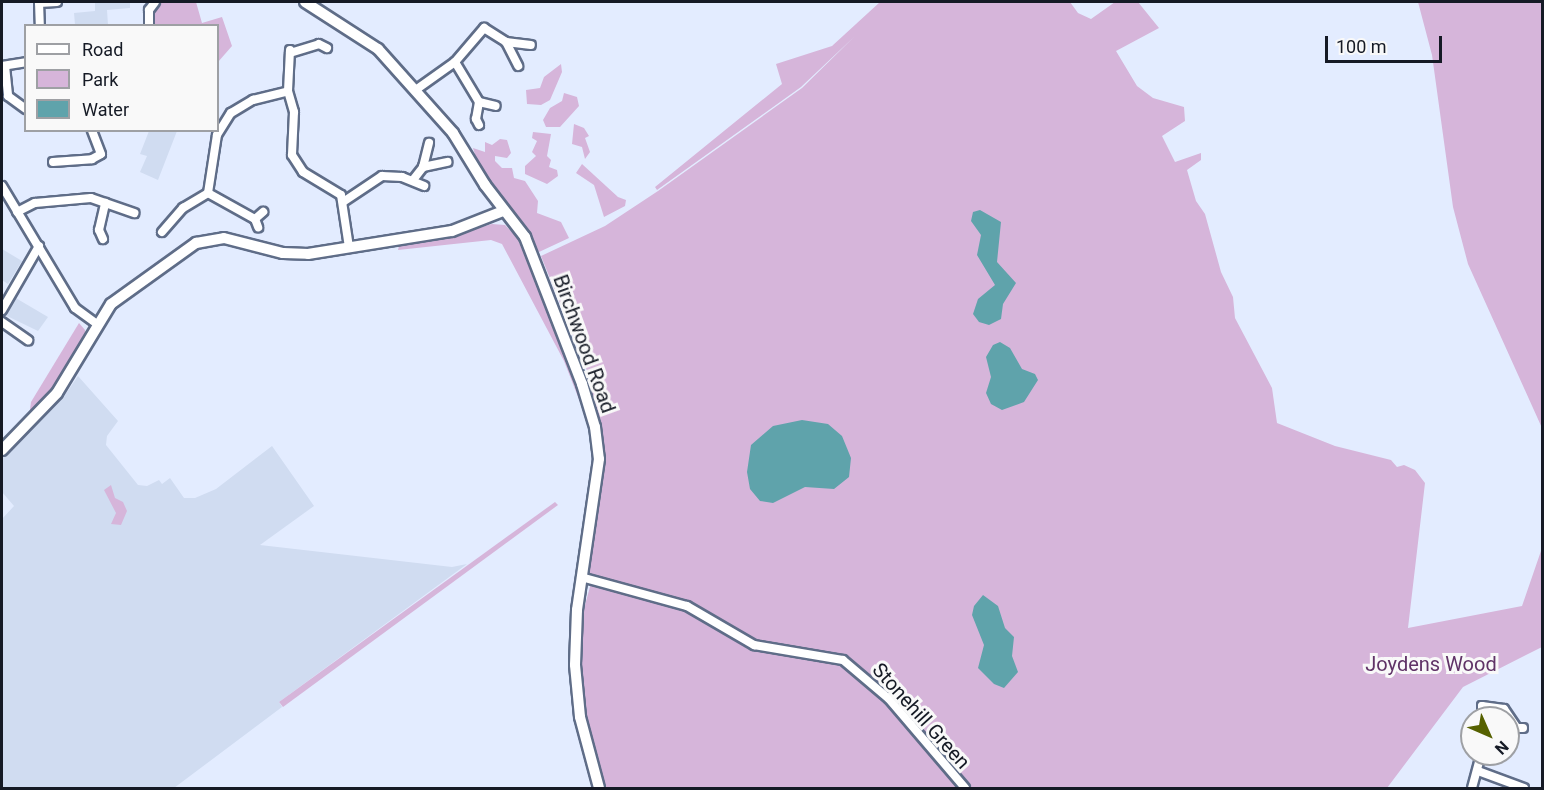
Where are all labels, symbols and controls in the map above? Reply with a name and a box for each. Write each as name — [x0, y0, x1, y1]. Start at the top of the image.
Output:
legend — [24, 24, 219, 132]
scale bar — [1328, 24, 1445, 62]
text: 100 m — [1336, 36, 1387, 57]
text: Road — [82, 39, 123, 60]
text: Park — [82, 69, 118, 90]
text: Water — [82, 99, 129, 120]
street label: Birchwood Road — [548, 272, 620, 416]
park label: Joydens Wood — [1365, 652, 1497, 676]
street label: Stonehill Green — [867, 658, 975, 774]
north arrow — [1460, 706, 1520, 766]
text: N — [1491, 737, 1512, 758]

